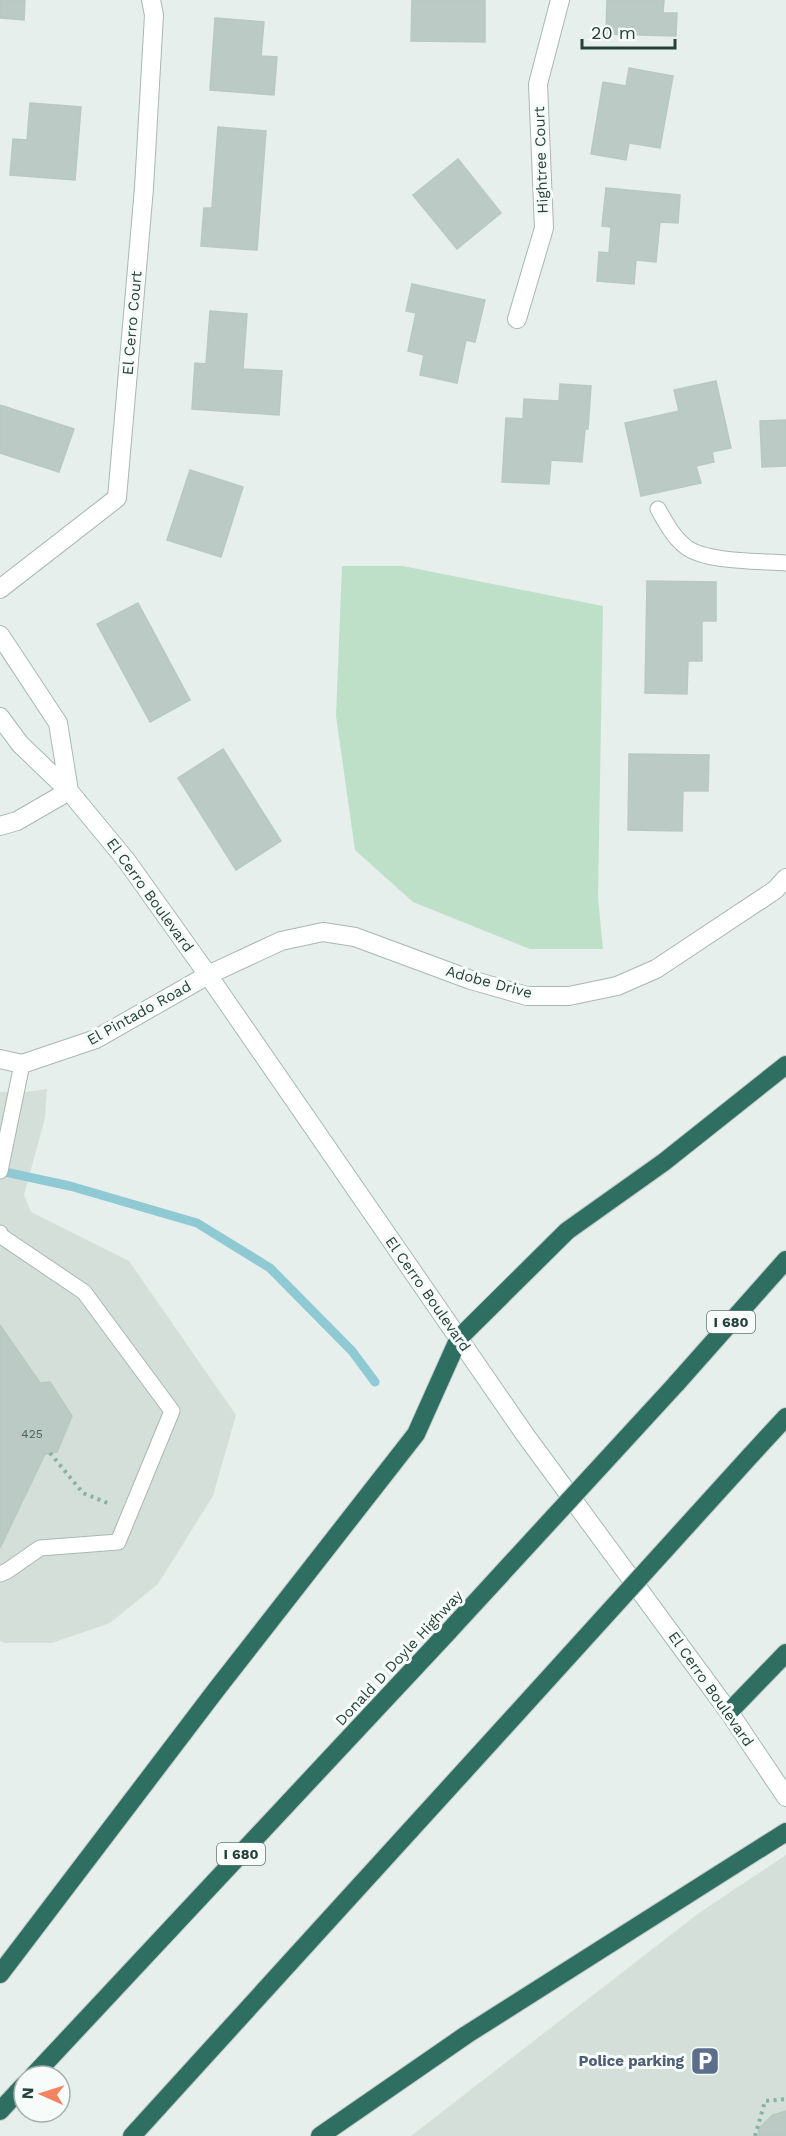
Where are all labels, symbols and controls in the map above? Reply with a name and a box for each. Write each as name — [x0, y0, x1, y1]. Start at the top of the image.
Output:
scale bar — [582, 12, 675, 50]
text: 20 m — [591, 22, 636, 43]
street label: Hightree Court — [530, 105, 552, 214]
street label: El Cerro Court — [118, 270, 146, 376]
street label: El Cerro Boulevard — [103, 835, 197, 955]
street label: Adobe Drive — [444, 962, 534, 1002]
street label: El Pintado Road — [84, 977, 194, 1049]
street label: El Cerro Boulevard — [382, 1233, 474, 1355]
road number: I 680 — [707, 1311, 755, 1333]
house number: 425 — [21, 1427, 43, 1441]
street label: Donald D Doyle Highway — [332, 1586, 467, 1729]
street label: El Cerro Boulevard — [665, 1628, 757, 1750]
road number: I 680 — [217, 1843, 265, 1865]
parking icon: Police parking — [689, 2045, 721, 2077]
place label: Police parking — [579, 2052, 685, 2070]
north arrow — [12, 2064, 72, 2124]
text: N — [18, 2087, 37, 2100]

